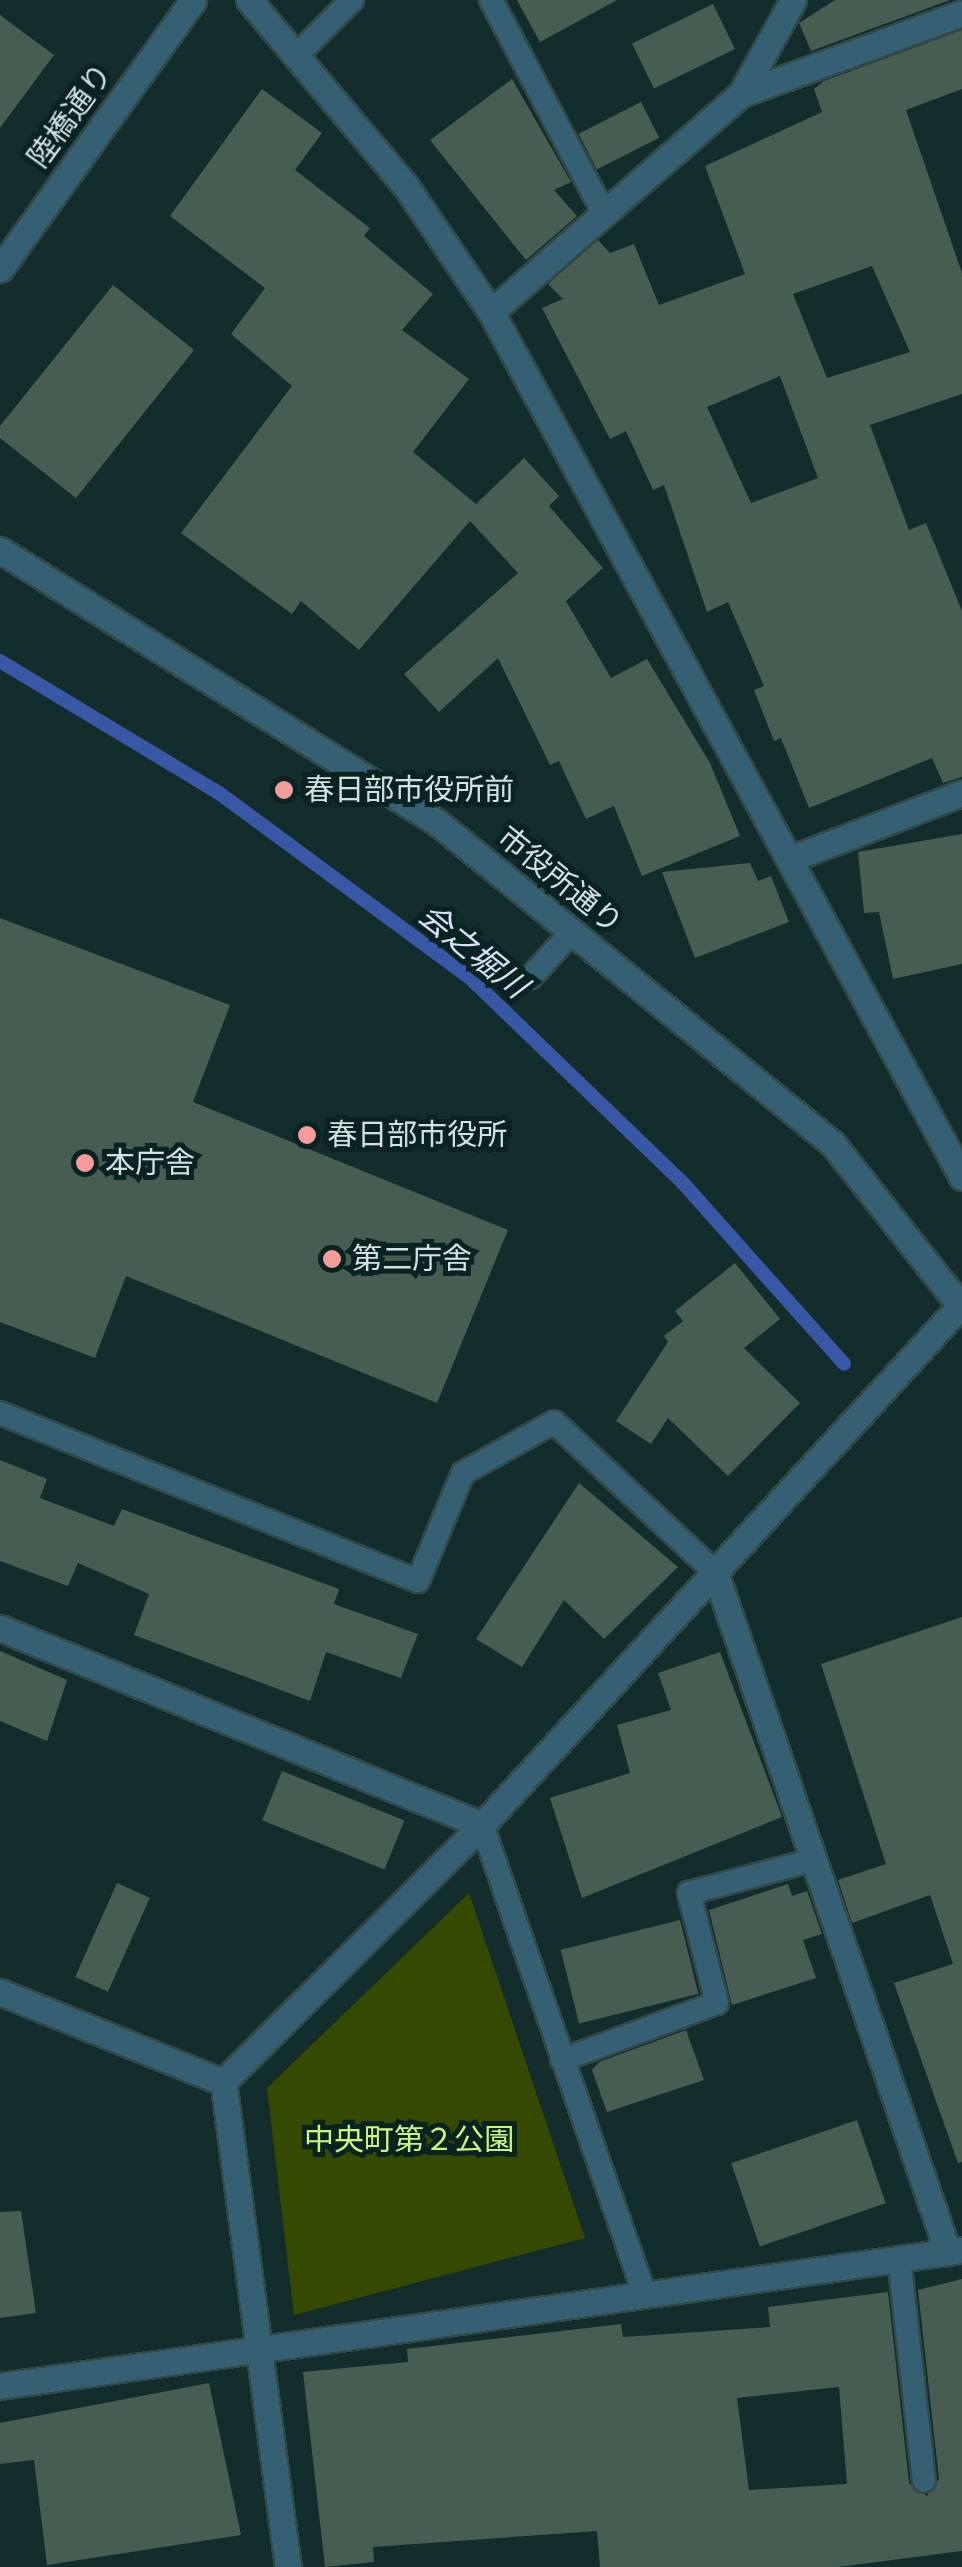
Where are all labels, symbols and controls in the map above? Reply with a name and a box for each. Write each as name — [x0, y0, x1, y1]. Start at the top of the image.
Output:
street label: 陸橋通り — [20, 57, 120, 175]
place label: 春日部市役所前 — [304, 772, 514, 808]
marker: 春日部市役所前 — [273, 779, 295, 801]
street label: 市役所通り — [490, 819, 630, 941]
water label: 会之堀川 — [411, 896, 535, 1006]
place label: 春日部市役所 — [327, 1117, 507, 1153]
marker: 春日部市役所 — [296, 1124, 318, 1146]
place label: 本庁舎 — [105, 1145, 195, 1181]
marker: 本庁舎 — [74, 1152, 96, 1174]
place label: 第二庁舎 — [352, 1241, 472, 1277]
marker: 第二庁舎 — [321, 1248, 343, 1270]
park label: 中央町第２公園 — [304, 2122, 514, 2158]

